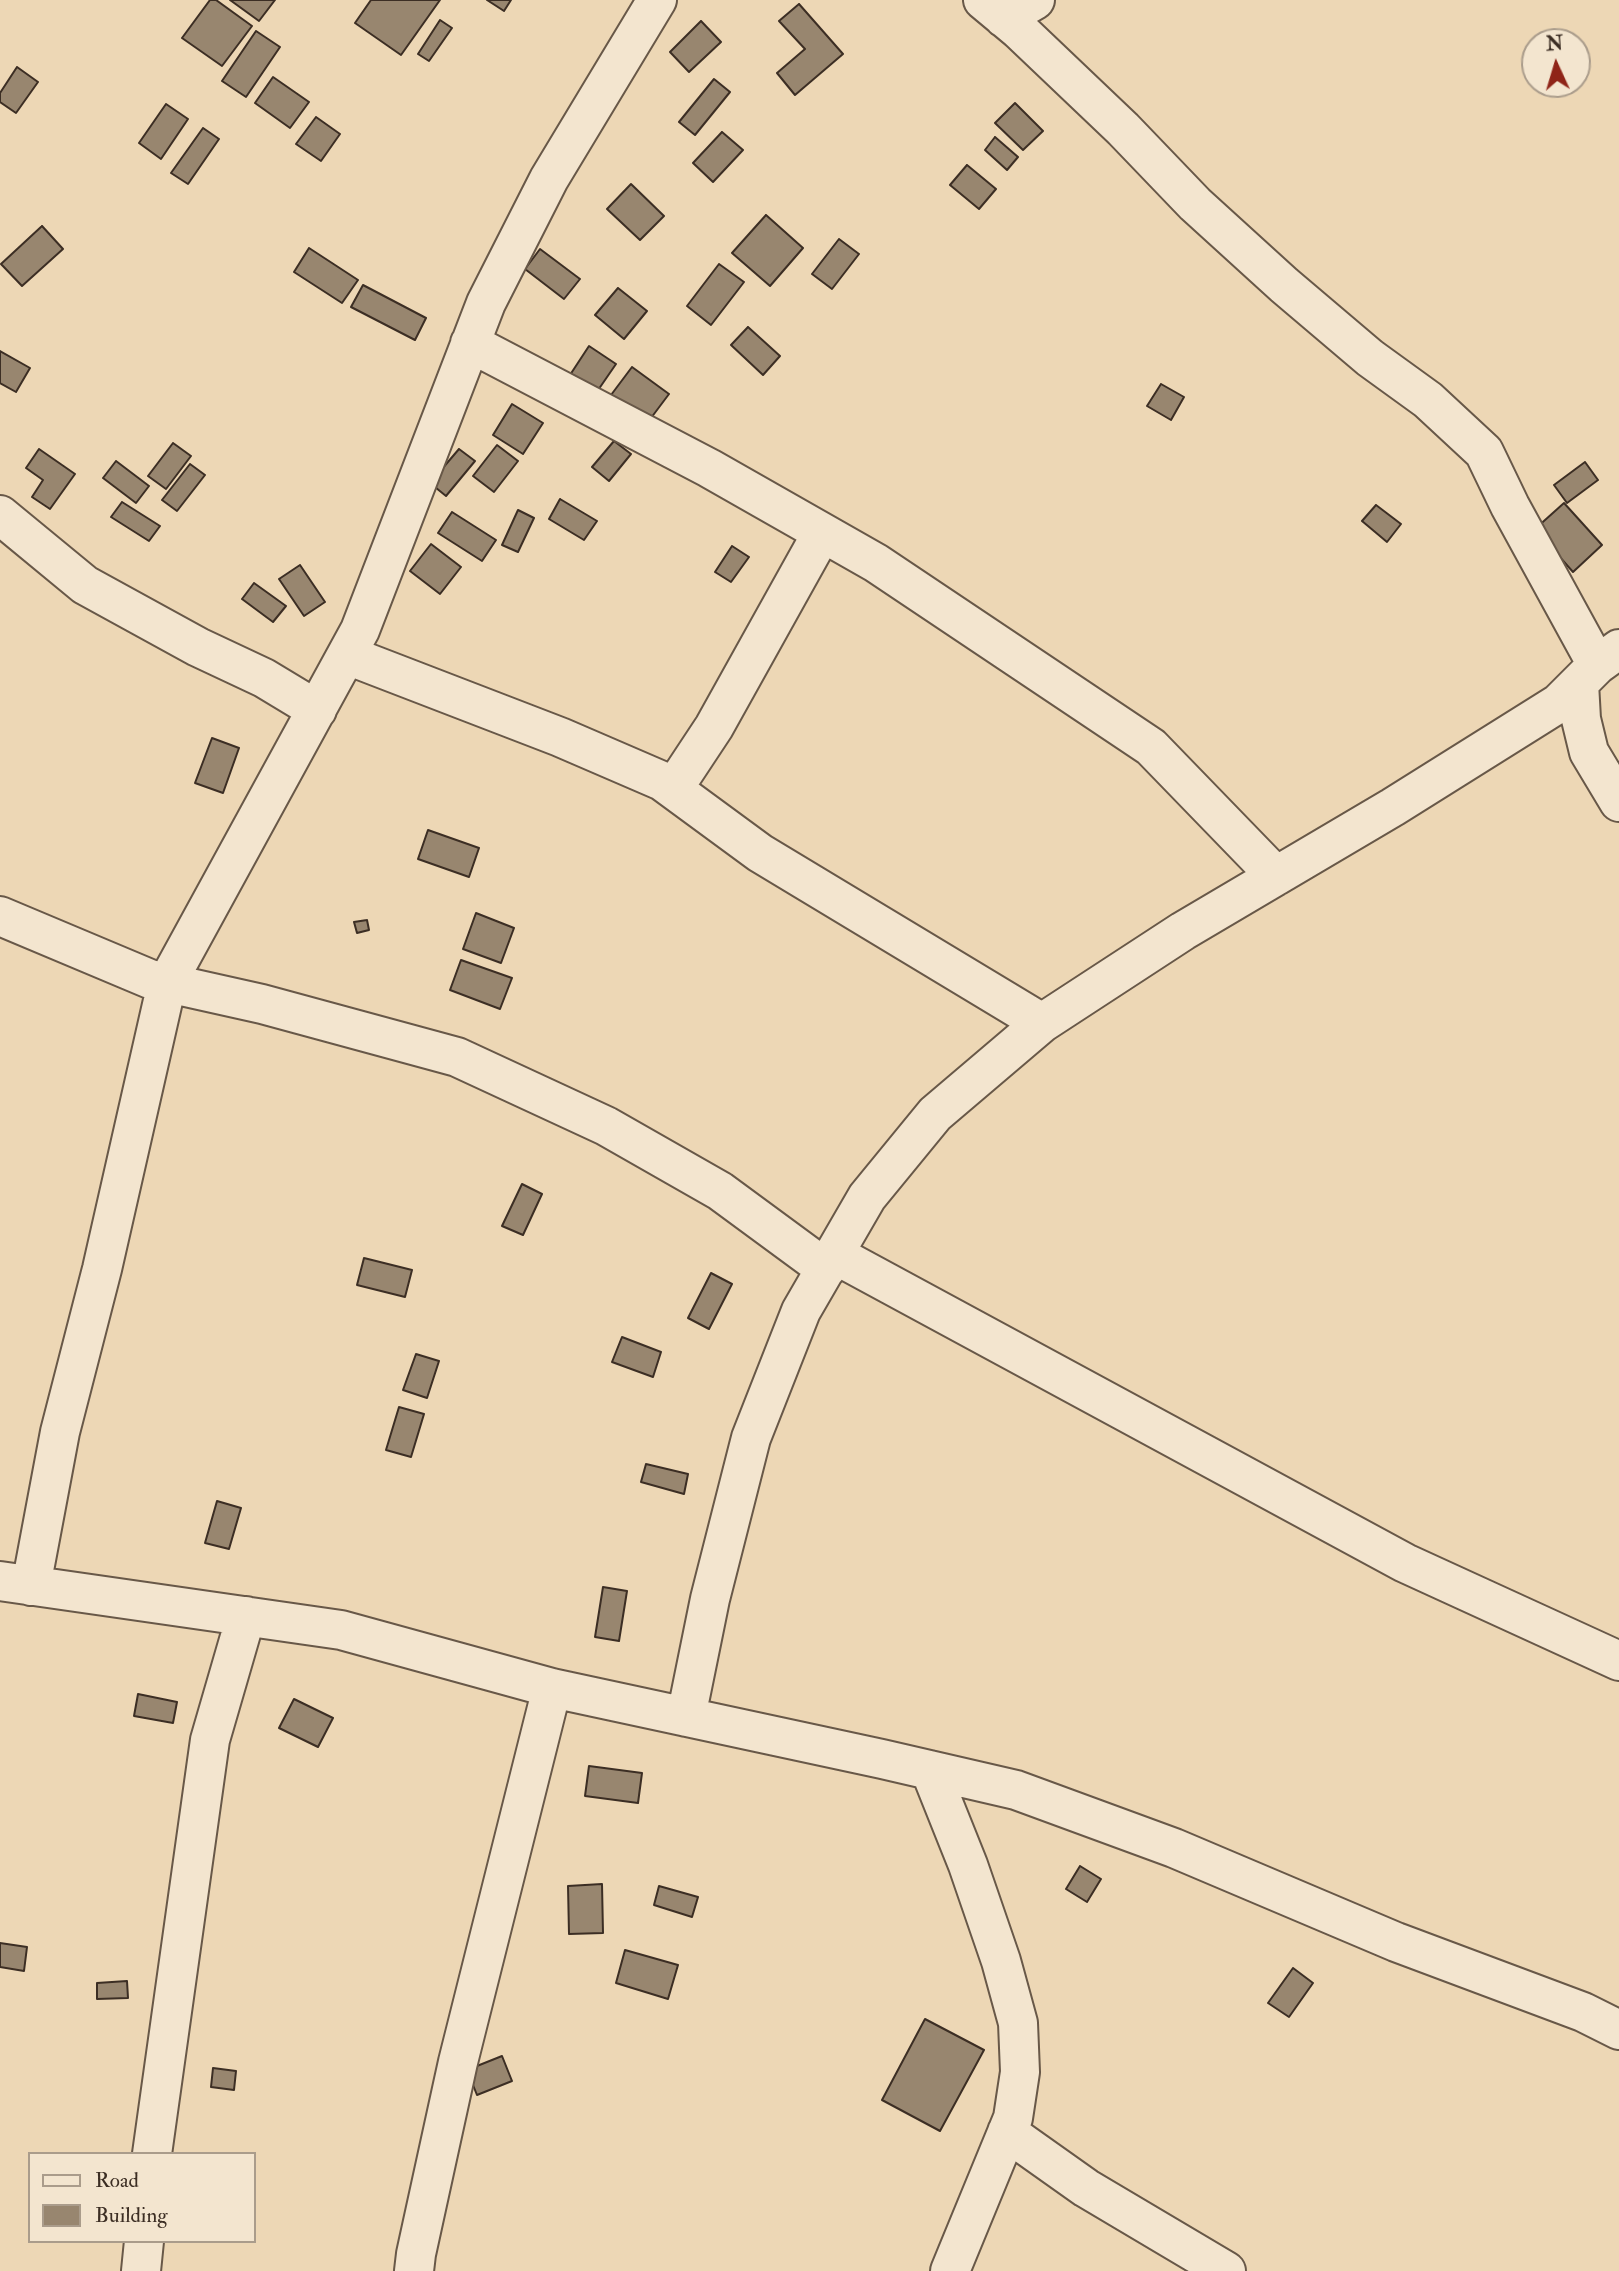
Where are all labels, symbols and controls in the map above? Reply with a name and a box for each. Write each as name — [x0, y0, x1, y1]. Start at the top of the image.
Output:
north arrow — [1521, 28, 1591, 98]
text: N — [1545, 31, 1564, 57]
legend — [28, 2152, 256, 2243]
text: Road — [95, 2167, 139, 2194]
text: Building — [95, 2202, 168, 2229]

